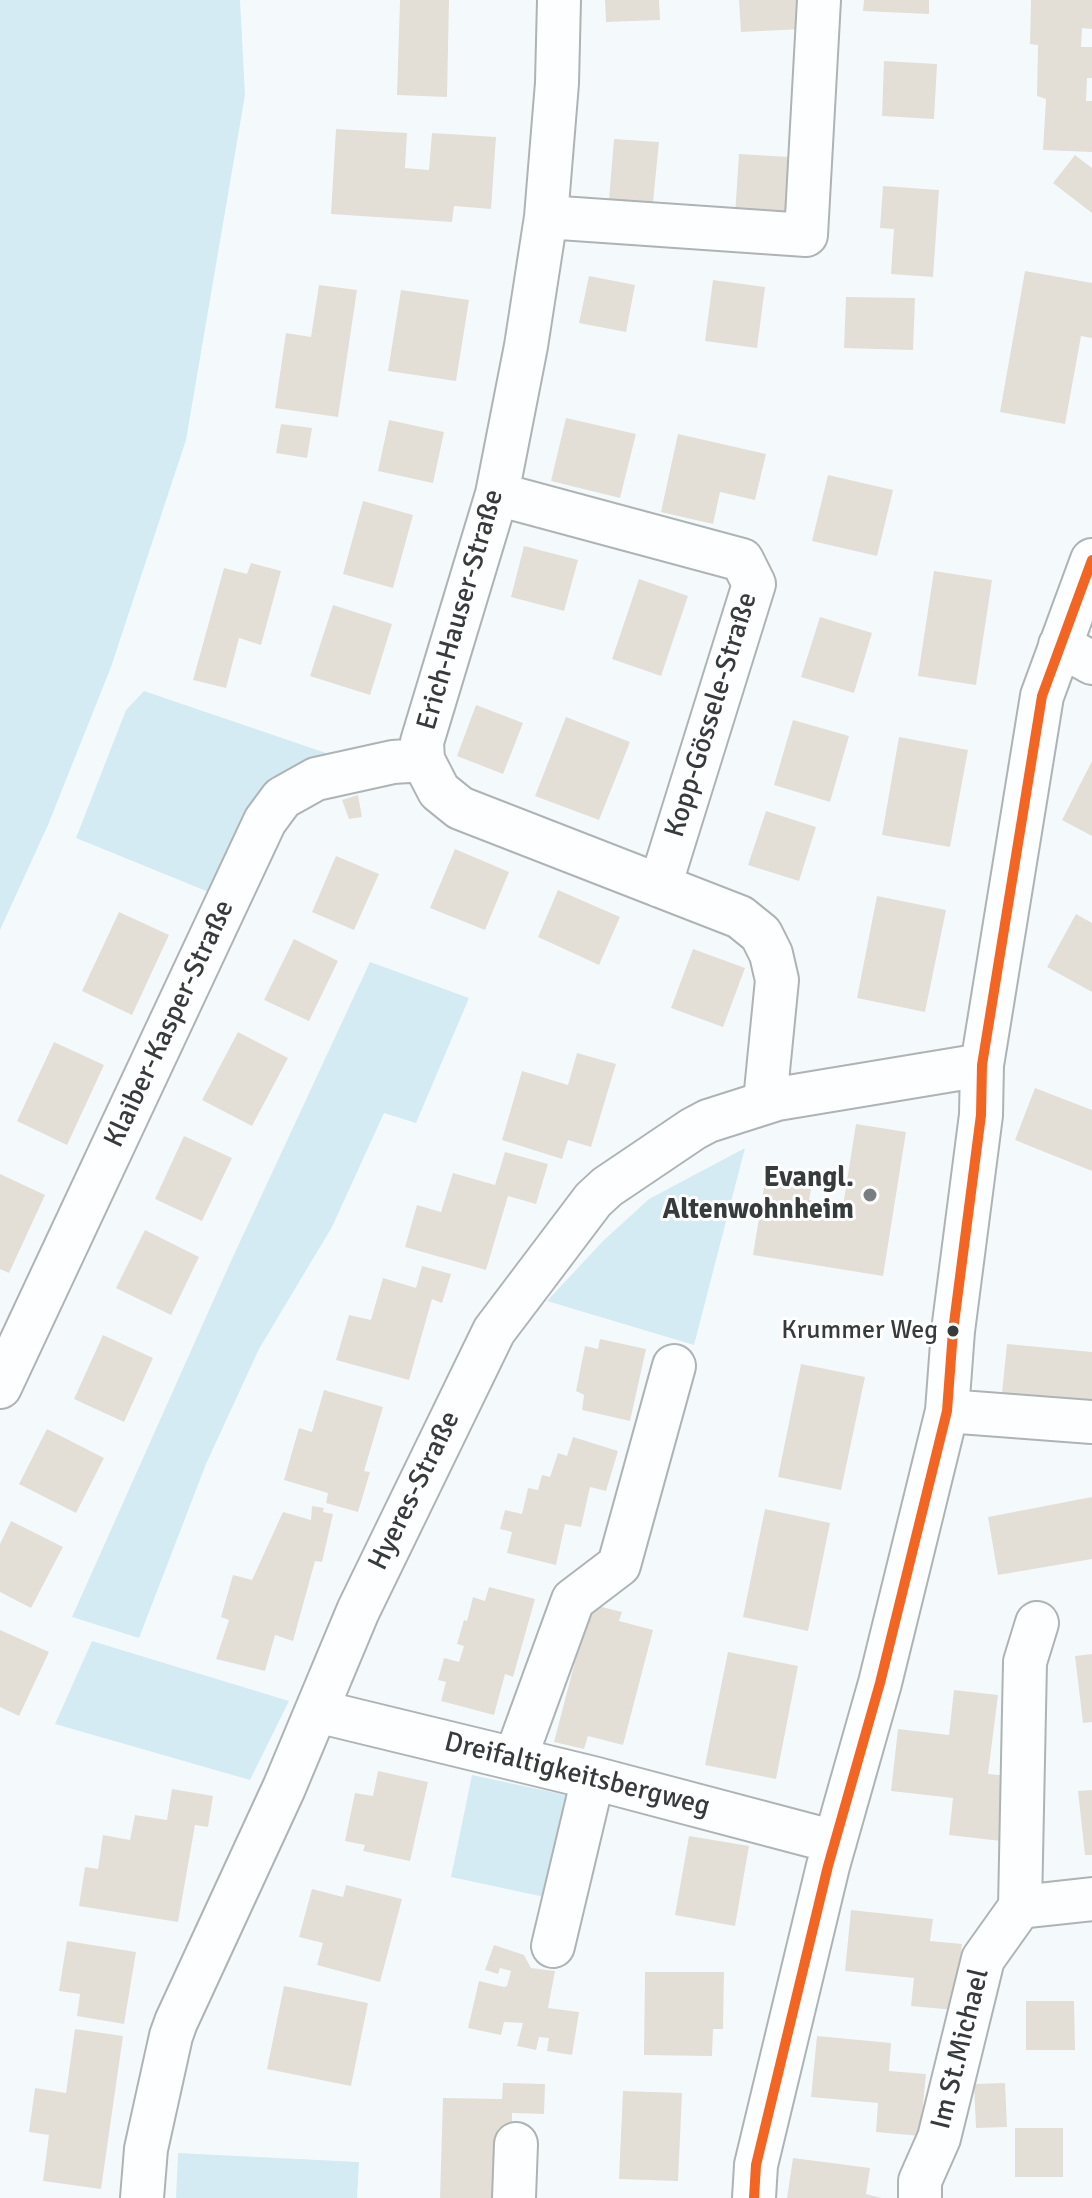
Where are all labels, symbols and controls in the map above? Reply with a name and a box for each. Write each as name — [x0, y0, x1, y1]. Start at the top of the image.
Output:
street label: Erich-Hauser-Straße — [411, 486, 511, 734]
street label: Kopp-Gössele-Straße — [659, 588, 765, 842]
street label: Klaiber-Kasper-Straße — [98, 895, 242, 1153]
place label: Evangl. Altenwohnheim — [663, 1162, 854, 1228]
marker: Evangl. Altenwohnheim — [861, 1186, 879, 1204]
place label: Krummer Weg — [781, 1315, 938, 1347]
marker: Krummer Weg — [945, 1323, 961, 1339]
street label: Hyeres-Straße — [362, 1406, 468, 1576]
street label: Dreifaltigkeitsbergweg — [441, 1726, 713, 1824]
street label: Im St.Michael — [925, 1965, 997, 2133]

